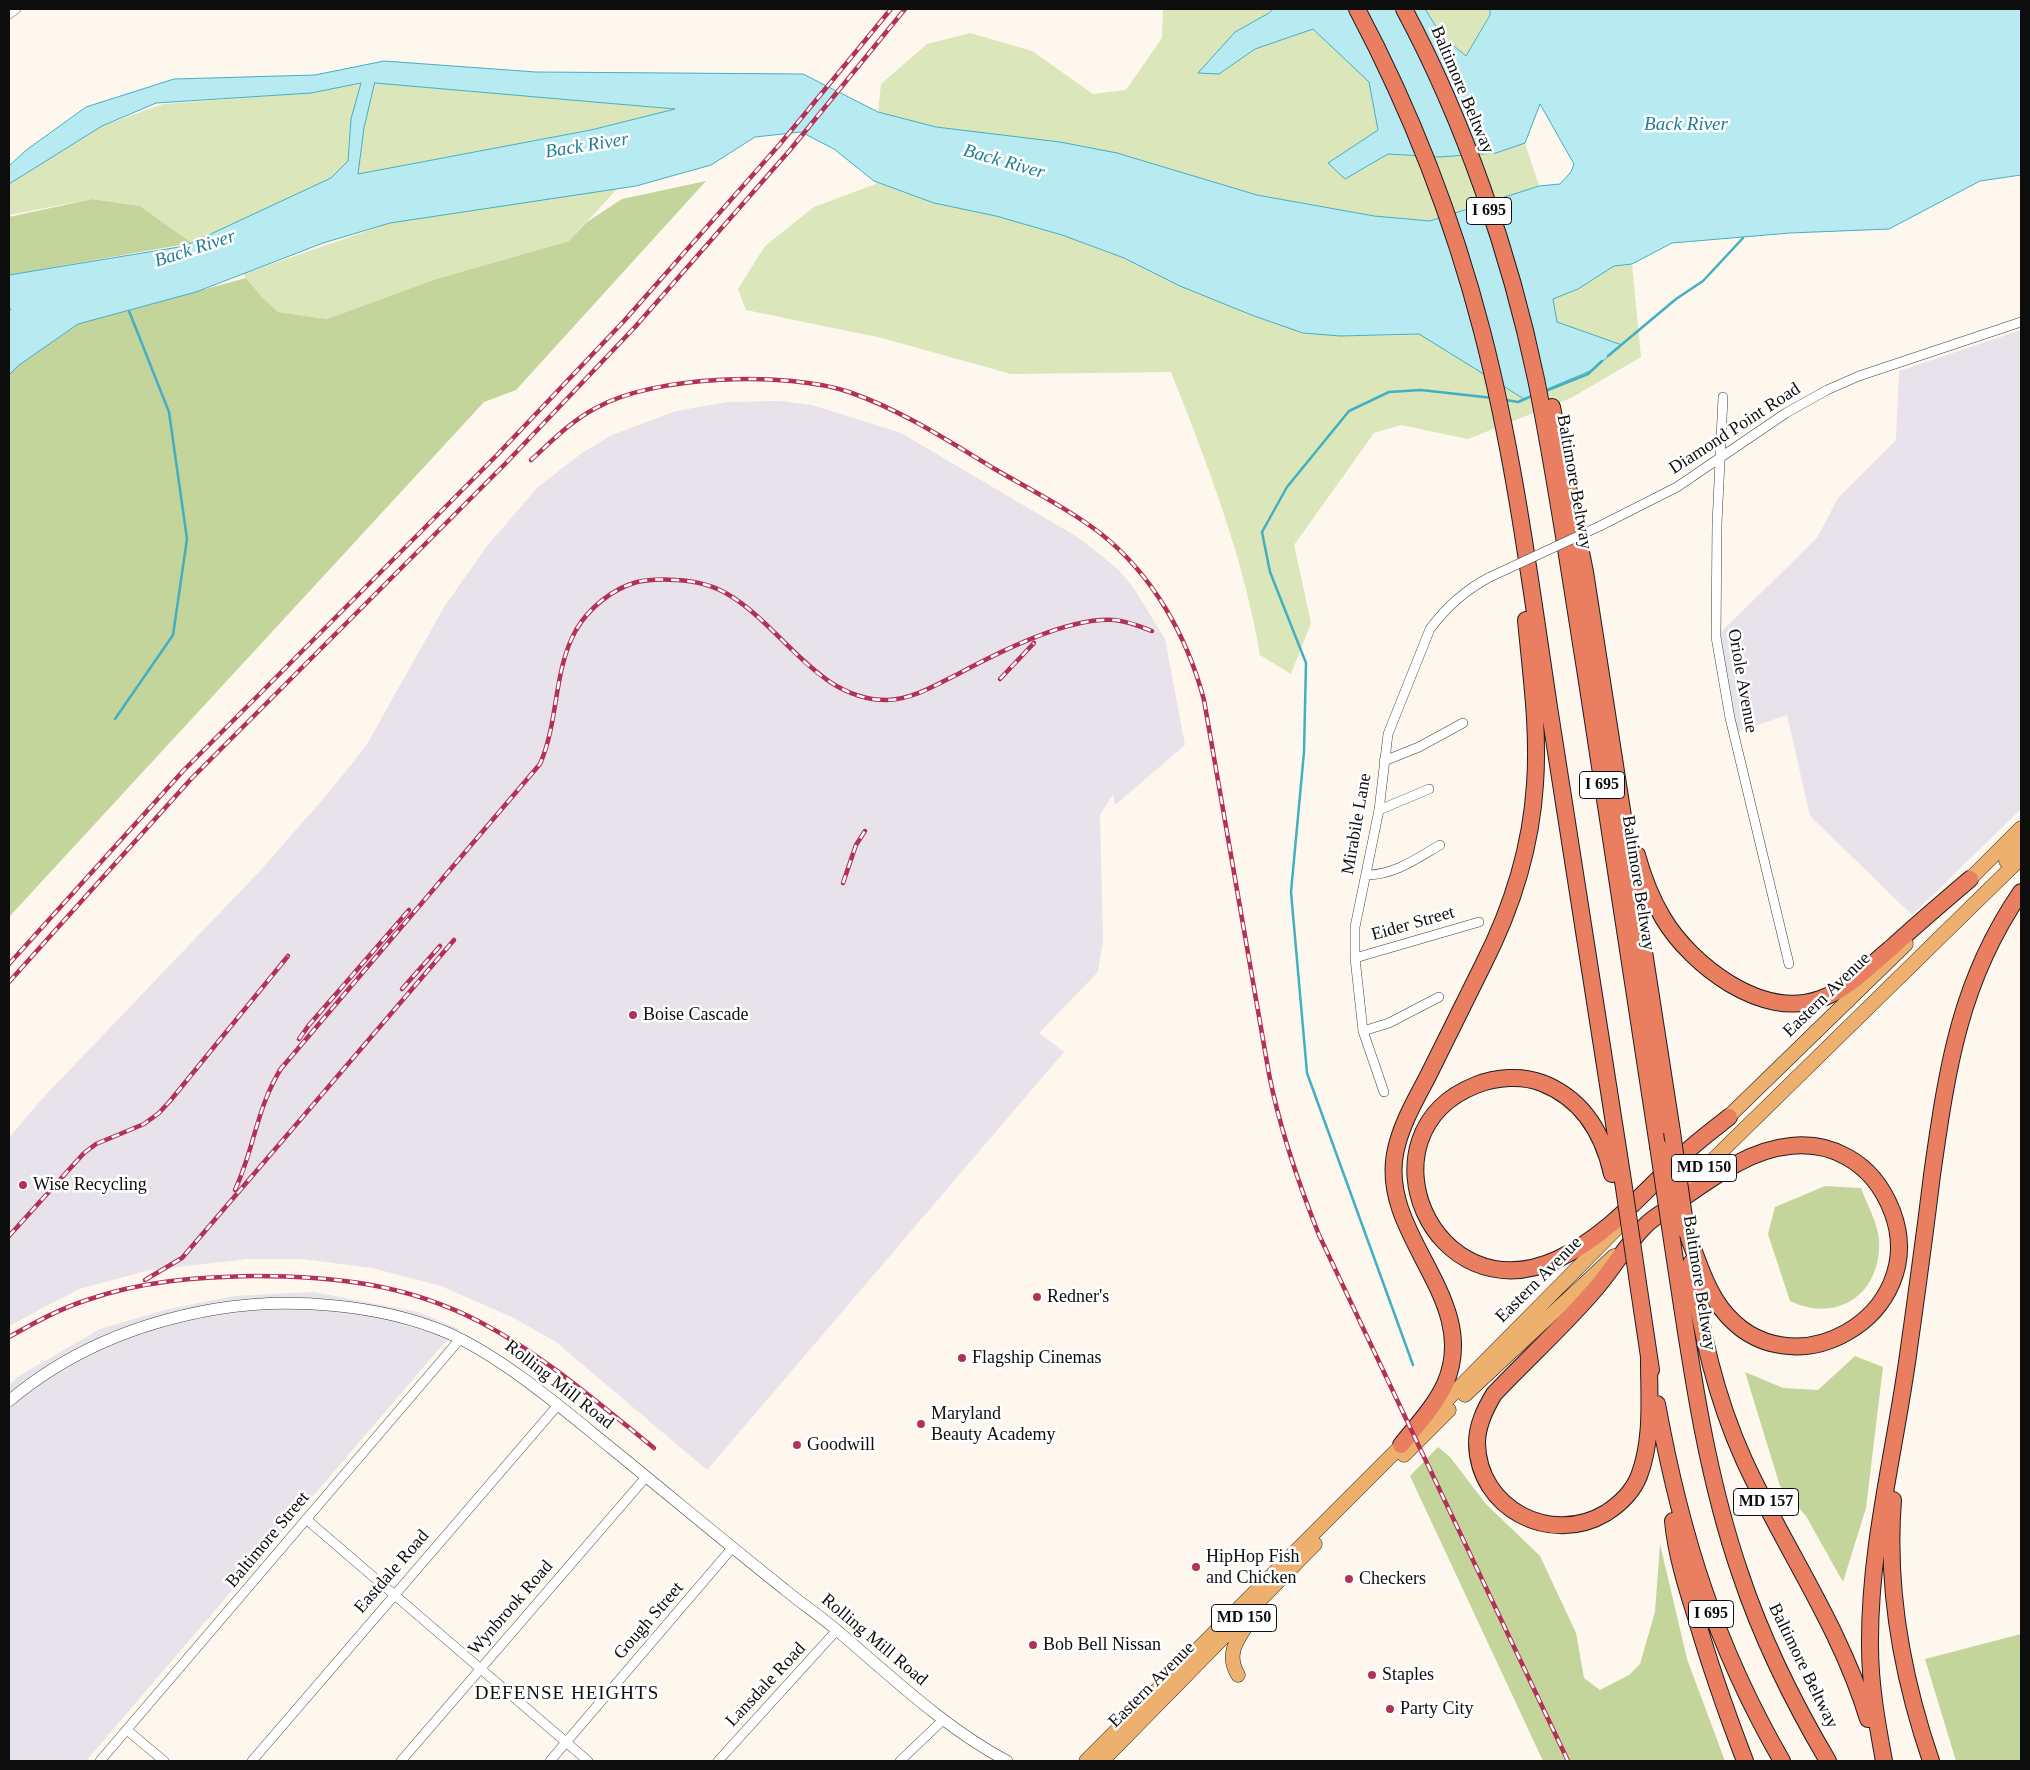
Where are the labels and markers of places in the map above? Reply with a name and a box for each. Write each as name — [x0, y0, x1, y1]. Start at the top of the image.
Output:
place label: Boise Cascade — [643, 1004, 748, 1026]
marker: Boise Cascade — [627, 1009, 639, 1021]
place label: Wise Recycling — [33, 1174, 147, 1196]
marker: Wise Recycling — [17, 1179, 29, 1191]
place label: Redner's — [1047, 1286, 1109, 1308]
marker: Redner's — [1031, 1291, 1043, 1303]
place label: Flagship Cinemas — [972, 1347, 1101, 1369]
marker: Flagship Cinemas — [956, 1352, 968, 1364]
place label: Maryland Beauty Academy — [931, 1403, 1055, 1446]
marker: Maryland Beauty Academy — [915, 1418, 927, 1430]
place label: Goodwill — [807, 1434, 875, 1456]
marker: Goodwill — [791, 1439, 803, 1451]
place label: HipHop Fish and Chicken — [1206, 1546, 1300, 1588]
marker: HipHop Fish and Chicken — [1190, 1561, 1202, 1573]
place label: Checkers — [1359, 1568, 1426, 1590]
marker: Checkers — [1343, 1573, 1355, 1585]
place label: Bob Bell Nissan — [1043, 1634, 1161, 1656]
marker: Bob Bell Nissan — [1027, 1639, 1039, 1651]
place label: Staples — [1382, 1664, 1434, 1686]
marker: Staples — [1366, 1669, 1378, 1681]
place label: Party City — [1400, 1698, 1474, 1720]
marker: Party City — [1384, 1703, 1396, 1715]

